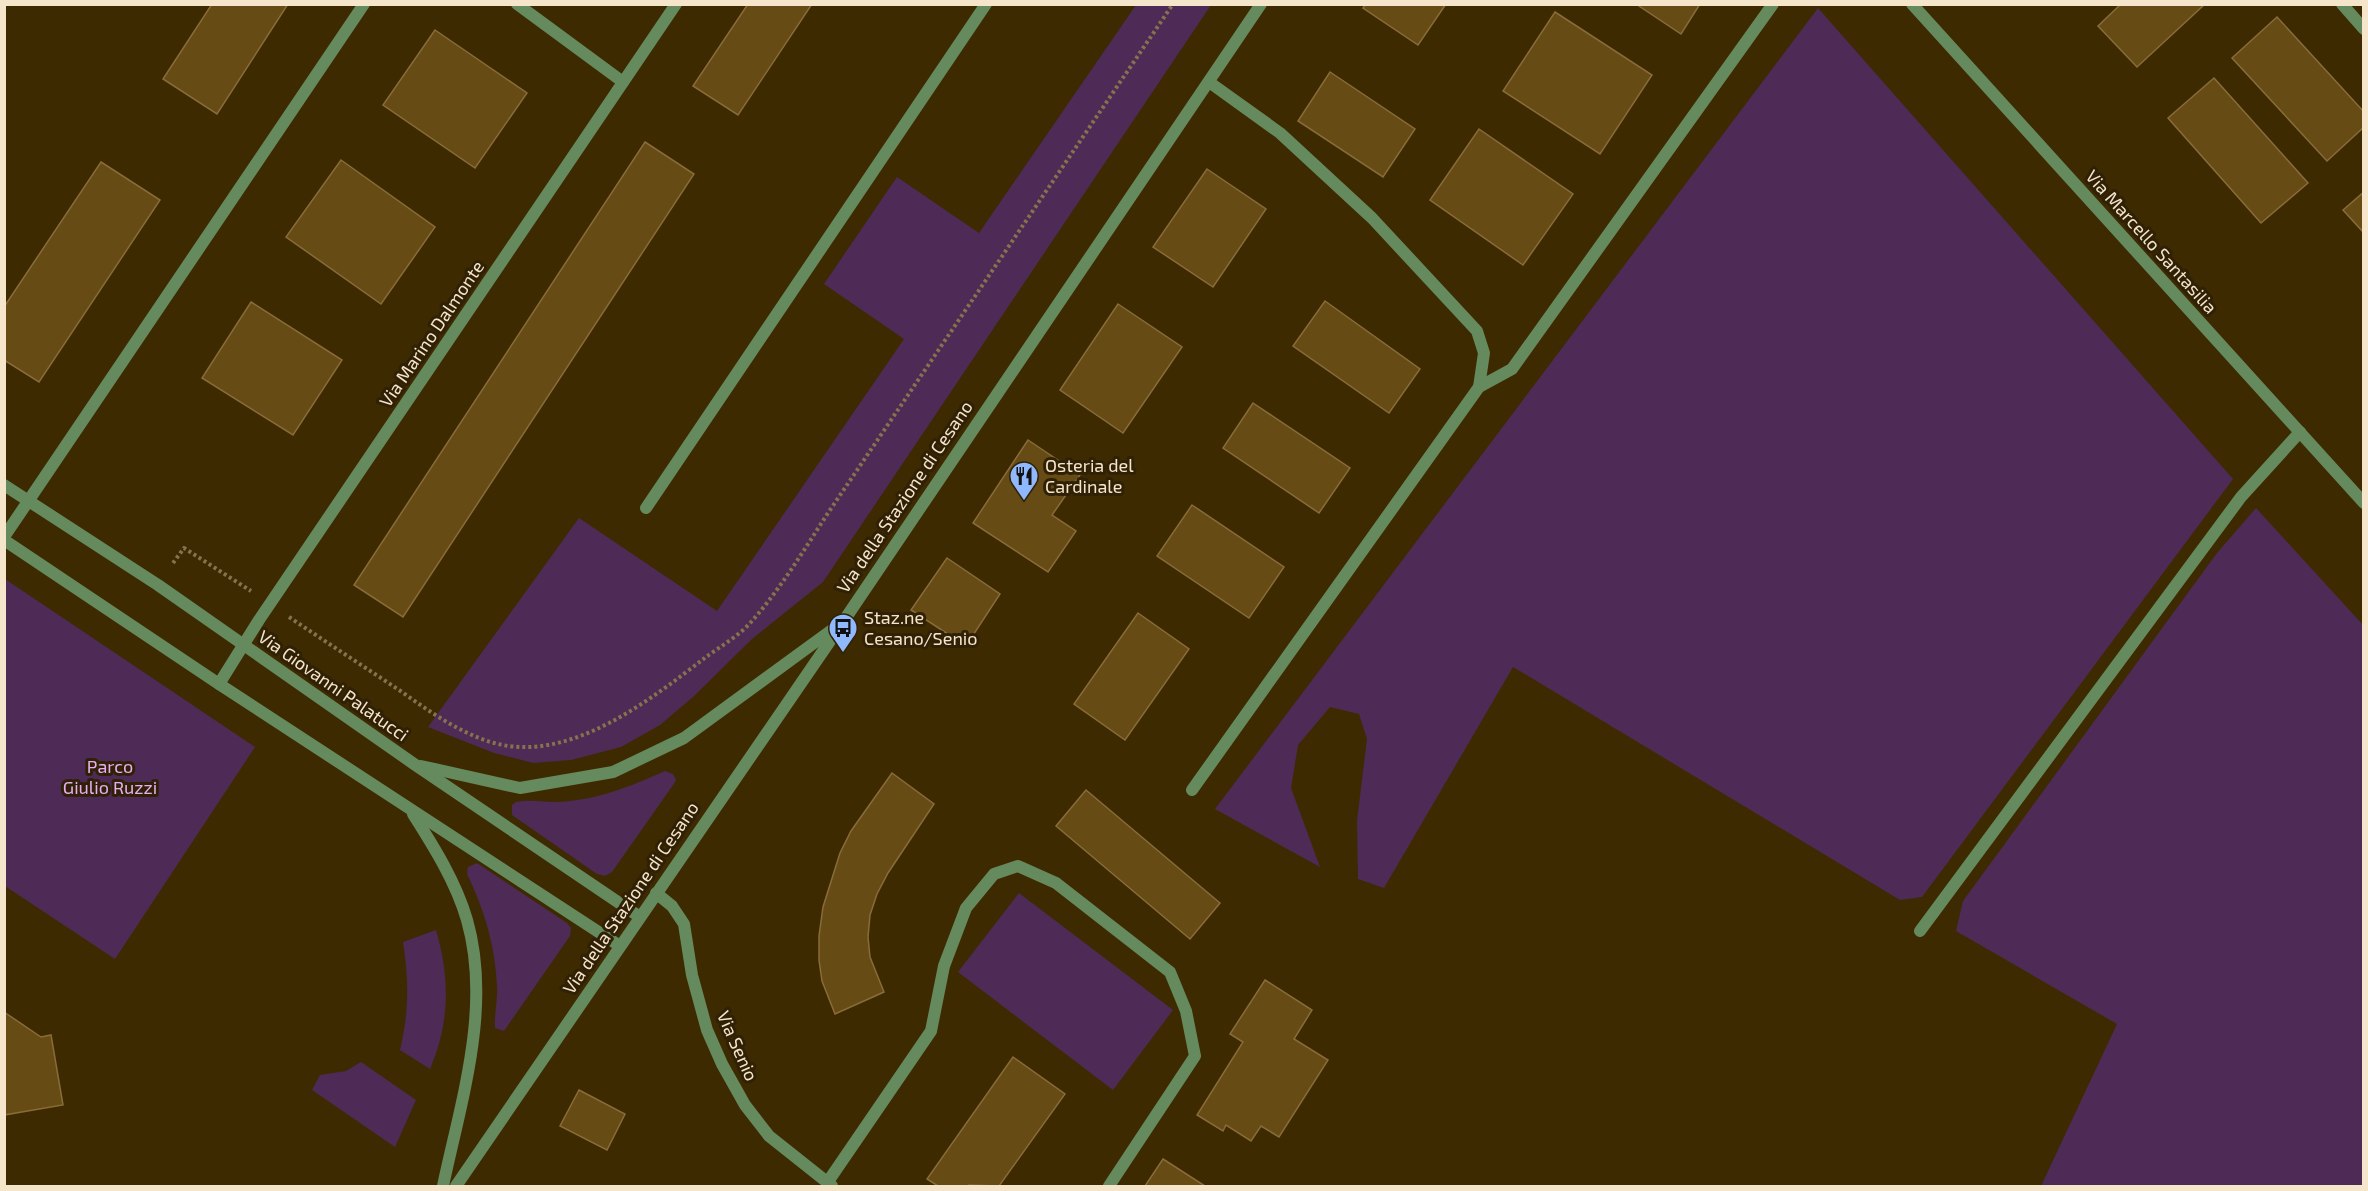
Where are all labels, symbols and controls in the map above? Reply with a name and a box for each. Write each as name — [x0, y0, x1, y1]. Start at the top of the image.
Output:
street label: Via Marcello Santasilia — [2081, 165, 2222, 318]
street label: Via Marino Dalmonte — [374, 256, 488, 411]
street label: Via della Stazione di Cesano — [832, 396, 977, 597]
place label: Osteria del Cardinale — [1045, 454, 1134, 497]
restaurant icon: Osteria del Cardinale — [1008, 460, 1040, 502]
place label: Staz.ne Cesano/Senio — [864, 606, 978, 649]
bus stop icon: Staz.ne Cesano/Senio — [827, 612, 859, 654]
street label: Via Giovanni Palatucci — [254, 625, 413, 745]
park label: Parco Giulio Ruzzi — [63, 755, 157, 798]
street label: Via della Stazione di Cesano — [558, 797, 703, 998]
street label: Via Senio — [713, 1007, 763, 1084]

